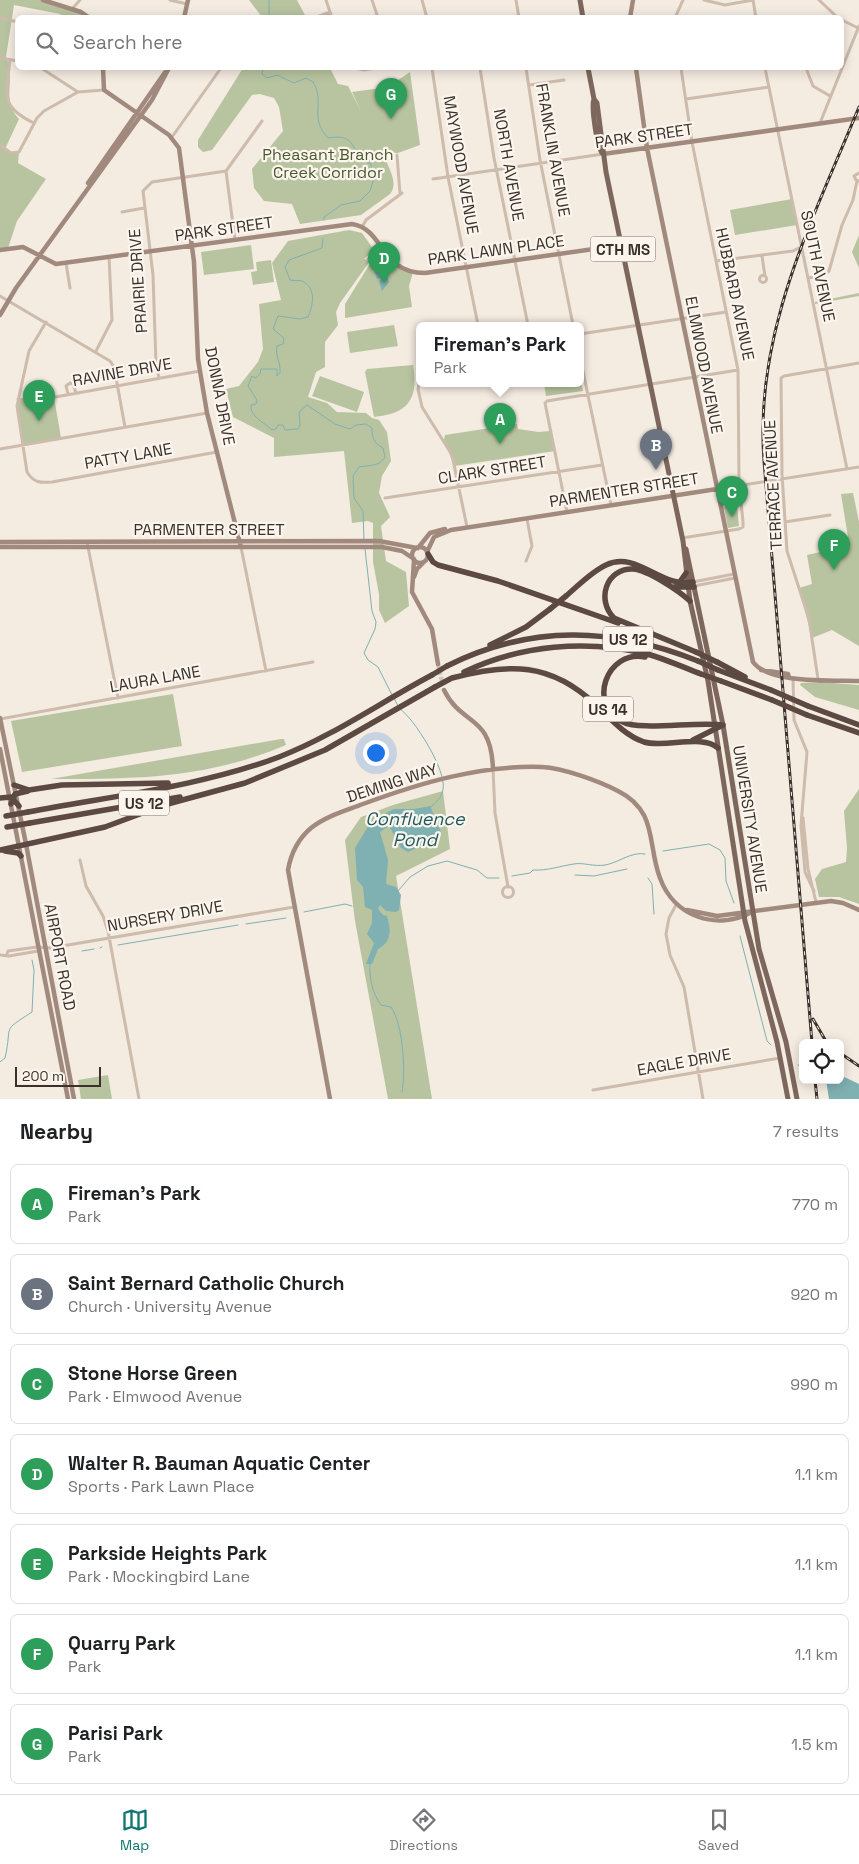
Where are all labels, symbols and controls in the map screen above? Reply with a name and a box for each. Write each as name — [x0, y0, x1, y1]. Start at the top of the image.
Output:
search box — [15, 15, 844, 70]
icon: search — [33, 29, 61, 57]
text: Search here — [73, 30, 183, 55]
pin: G — [375, 78, 407, 119]
street label: FRANKLIN AVENUE — [531, 82, 575, 218]
street label: MAYWOOD AVENUE — [438, 94, 484, 236]
street label: NORTH AVENUE — [489, 107, 529, 223]
street label: PARK STREET — [594, 119, 694, 153]
park label: Pheasant Branch Creek Corridor — [262, 144, 394, 183]
street label: SOUTH AVENUE — [796, 208, 840, 324]
street label: PARK STREET — [174, 212, 274, 246]
street label: HUBBARD AVENUE — [711, 226, 759, 362]
street label: PRAIRIE DRIVE — [124, 228, 152, 334]
street label: PARK LAWN PLACE — [426, 230, 566, 270]
road number: CTH MS — [590, 236, 656, 262]
pin: D — [368, 242, 400, 283]
street label: ELMWOOD AVENUE — [680, 295, 728, 435]
popup — [416, 322, 584, 387]
text: Fireman's Park — [434, 332, 566, 357]
street label: DONNA DRIVE — [200, 345, 240, 447]
street label: RAVINE DRIVE — [71, 353, 173, 391]
text: Park — [434, 357, 467, 378]
pin: E — [23, 380, 55, 421]
pin: A — [484, 403, 516, 444]
street label: TERRACE AVENUE — [759, 419, 787, 551]
pin: B — [640, 429, 672, 470]
street label: PATTY LANE — [83, 438, 173, 474]
street label: CLARK STREET — [436, 451, 548, 489]
street label: PARMENTER STREET — [548, 468, 700, 512]
pin: C — [716, 476, 748, 517]
street label: PARMENTER STREET — [133, 519, 285, 540]
pin: F — [818, 529, 850, 570]
road number: US 12 — [603, 626, 653, 652]
street label: LAURA LANE — [108, 661, 202, 697]
road number: US 14 — [583, 696, 633, 722]
your location — [363, 740, 389, 766]
street label: UNIVERSITY AVENUE — [728, 744, 772, 894]
street label: DEMING WAY — [344, 758, 441, 808]
road number: US 12 — [119, 790, 169, 816]
water label: Confluence Pond — [365, 807, 466, 851]
street label: NURSERY DRIVE — [105, 895, 225, 937]
street label: AIRPORT ROAD — [39, 902, 81, 1012]
map controls — [799, 1039, 844, 1084]
button: locate — [799, 1039, 844, 1084]
street label: EAGLE DRIVE — [635, 1043, 733, 1081]
scale bar — [15, 1064, 101, 1087]
text: 200 m — [22, 1067, 64, 1085]
text: Nearby — [20, 1118, 93, 1145]
text: 7 results — [773, 1121, 839, 1142]
text: Fireman's Park — [68, 1181, 201, 1206]
text: A — [32, 1194, 42, 1215]
text: 770 m — [792, 1194, 838, 1215]
text: Park — [68, 1206, 101, 1227]
text: Saint Bernard Catholic Church — [68, 1271, 345, 1296]
text: B — [32, 1284, 42, 1305]
text: 920 m — [790, 1284, 838, 1305]
text: Church · University Avenue — [68, 1296, 272, 1317]
text: Stone Horse Green — [68, 1361, 237, 1386]
text: C — [32, 1374, 42, 1395]
text: 990 m — [790, 1374, 838, 1395]
text: Park · Elmwood Avenue — [68, 1386, 242, 1407]
text: Walter R. Bauman Aquatic Center — [68, 1451, 370, 1476]
text: D — [32, 1464, 42, 1485]
text: 1.1 km — [795, 1464, 838, 1485]
text: Sports · Park Lawn Place — [68, 1476, 255, 1497]
text: Parkside Heights Park — [68, 1541, 267, 1566]
text: E — [33, 1554, 41, 1575]
text: 1.1 km — [795, 1554, 838, 1575]
text: Park · Mockingbird Lane — [68, 1566, 250, 1587]
text: Quarry Park — [68, 1631, 176, 1656]
text: F — [33, 1644, 41, 1665]
text: 1.1 km — [795, 1644, 838, 1665]
text: Park — [68, 1656, 101, 1677]
text: Parisi Park — [68, 1721, 163, 1746]
text: G — [32, 1734, 42, 1755]
text: 1.5 km — [791, 1734, 838, 1755]
text: Park — [68, 1746, 101, 1767]
tab: Map — [120, 1806, 149, 1854]
tab: Directions — [389, 1806, 458, 1854]
tab: Saved — [698, 1806, 739, 1854]

